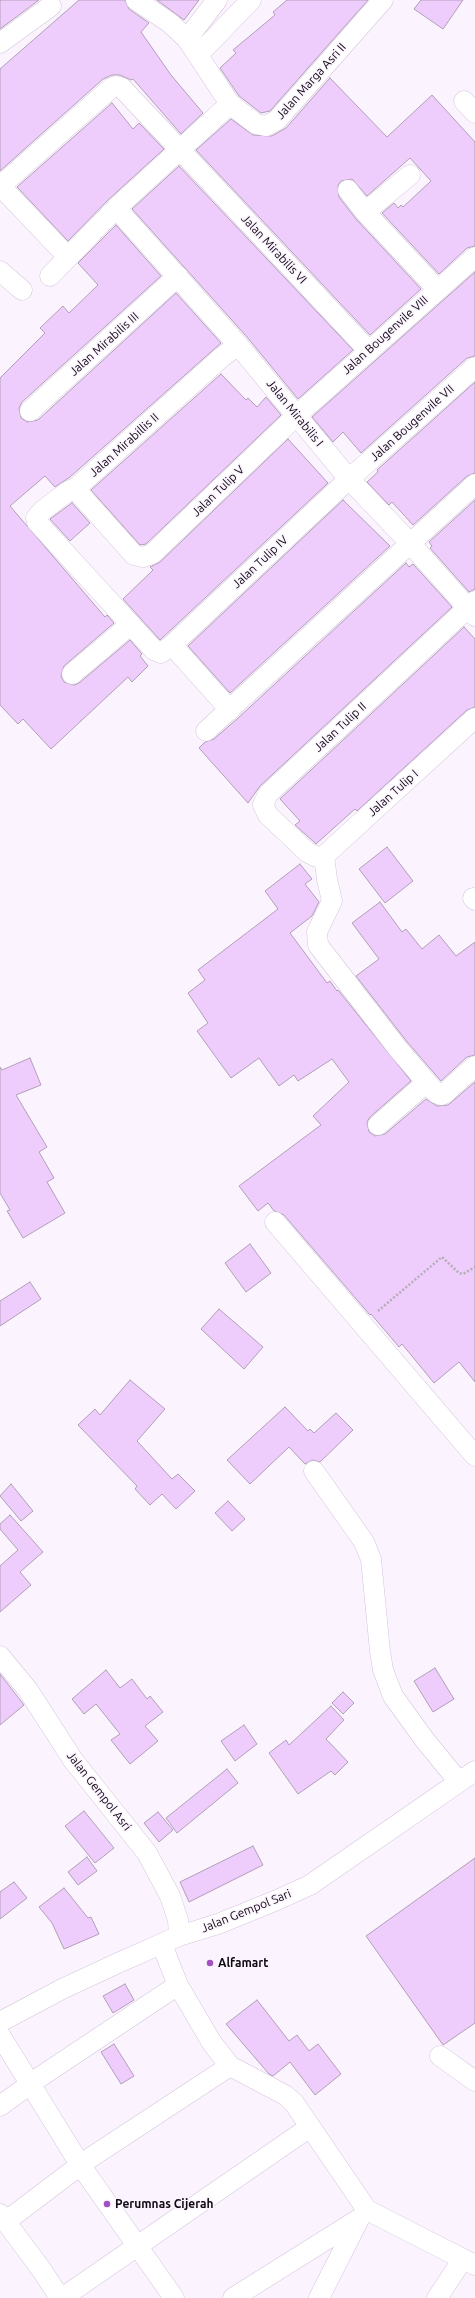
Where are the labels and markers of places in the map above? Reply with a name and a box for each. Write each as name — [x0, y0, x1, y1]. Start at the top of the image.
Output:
place label: Alfamart — [218, 1956, 268, 1970]
marker: Alfamart — [205, 1958, 215, 1968]
place label: Perumnas Cijerah — [115, 2197, 214, 2211]
marker: Perumnas Cijerah — [102, 2199, 112, 2209]

